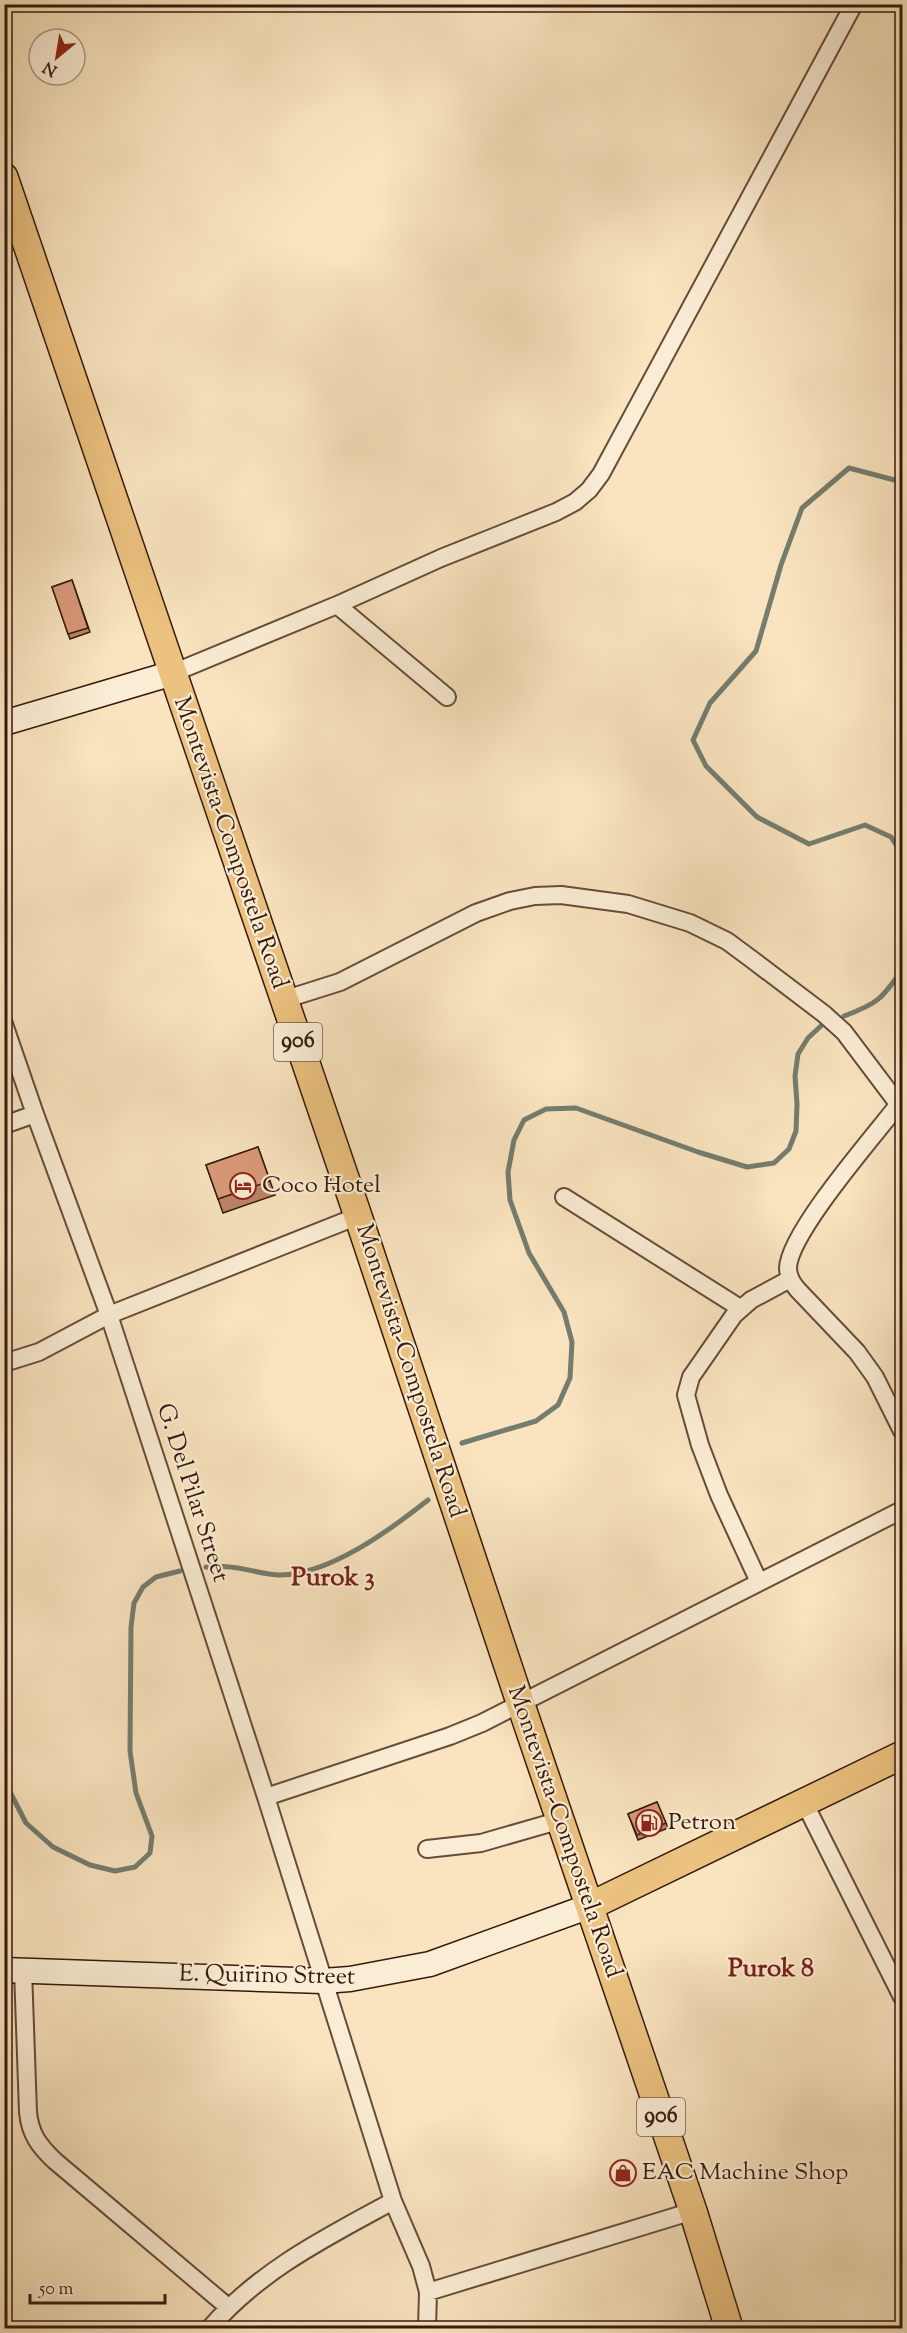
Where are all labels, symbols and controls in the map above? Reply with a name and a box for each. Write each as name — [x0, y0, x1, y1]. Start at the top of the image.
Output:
north arrow — [27, 27, 87, 87]
text: N — [39, 55, 62, 81]
street label: Montevista-Compostela Road — [164, 692, 296, 994]
road number: 906 — [274, 1023, 322, 1061]
place label: Coco Hotel — [262, 1169, 381, 1203]
hotel icon: Coco Hotel — [228, 1171, 258, 1201]
street label: Montevista-Compostela Road — [346, 1220, 474, 1523]
street label: G. Del Pilar Street — [147, 1399, 237, 1587]
district label: Purok 3 — [291, 1560, 375, 1597]
street label: Montevista-Compostela Road — [498, 1681, 630, 1983]
place label: Petron — [668, 1806, 736, 1840]
fuel station icon: Petron — [634, 1808, 664, 1838]
district label: Purok 8 — [728, 1951, 814, 1988]
street label: E. Quirino Street — [179, 1957, 355, 1995]
road number: 906 — [637, 2098, 685, 2136]
place label: EAC Machine Shop — [642, 2156, 848, 2190]
shop icon: EAC Machine Shop — [608, 2158, 638, 2188]
scale bar — [30, 2267, 165, 2305]
text: 50 m — [38, 2277, 74, 2303]

